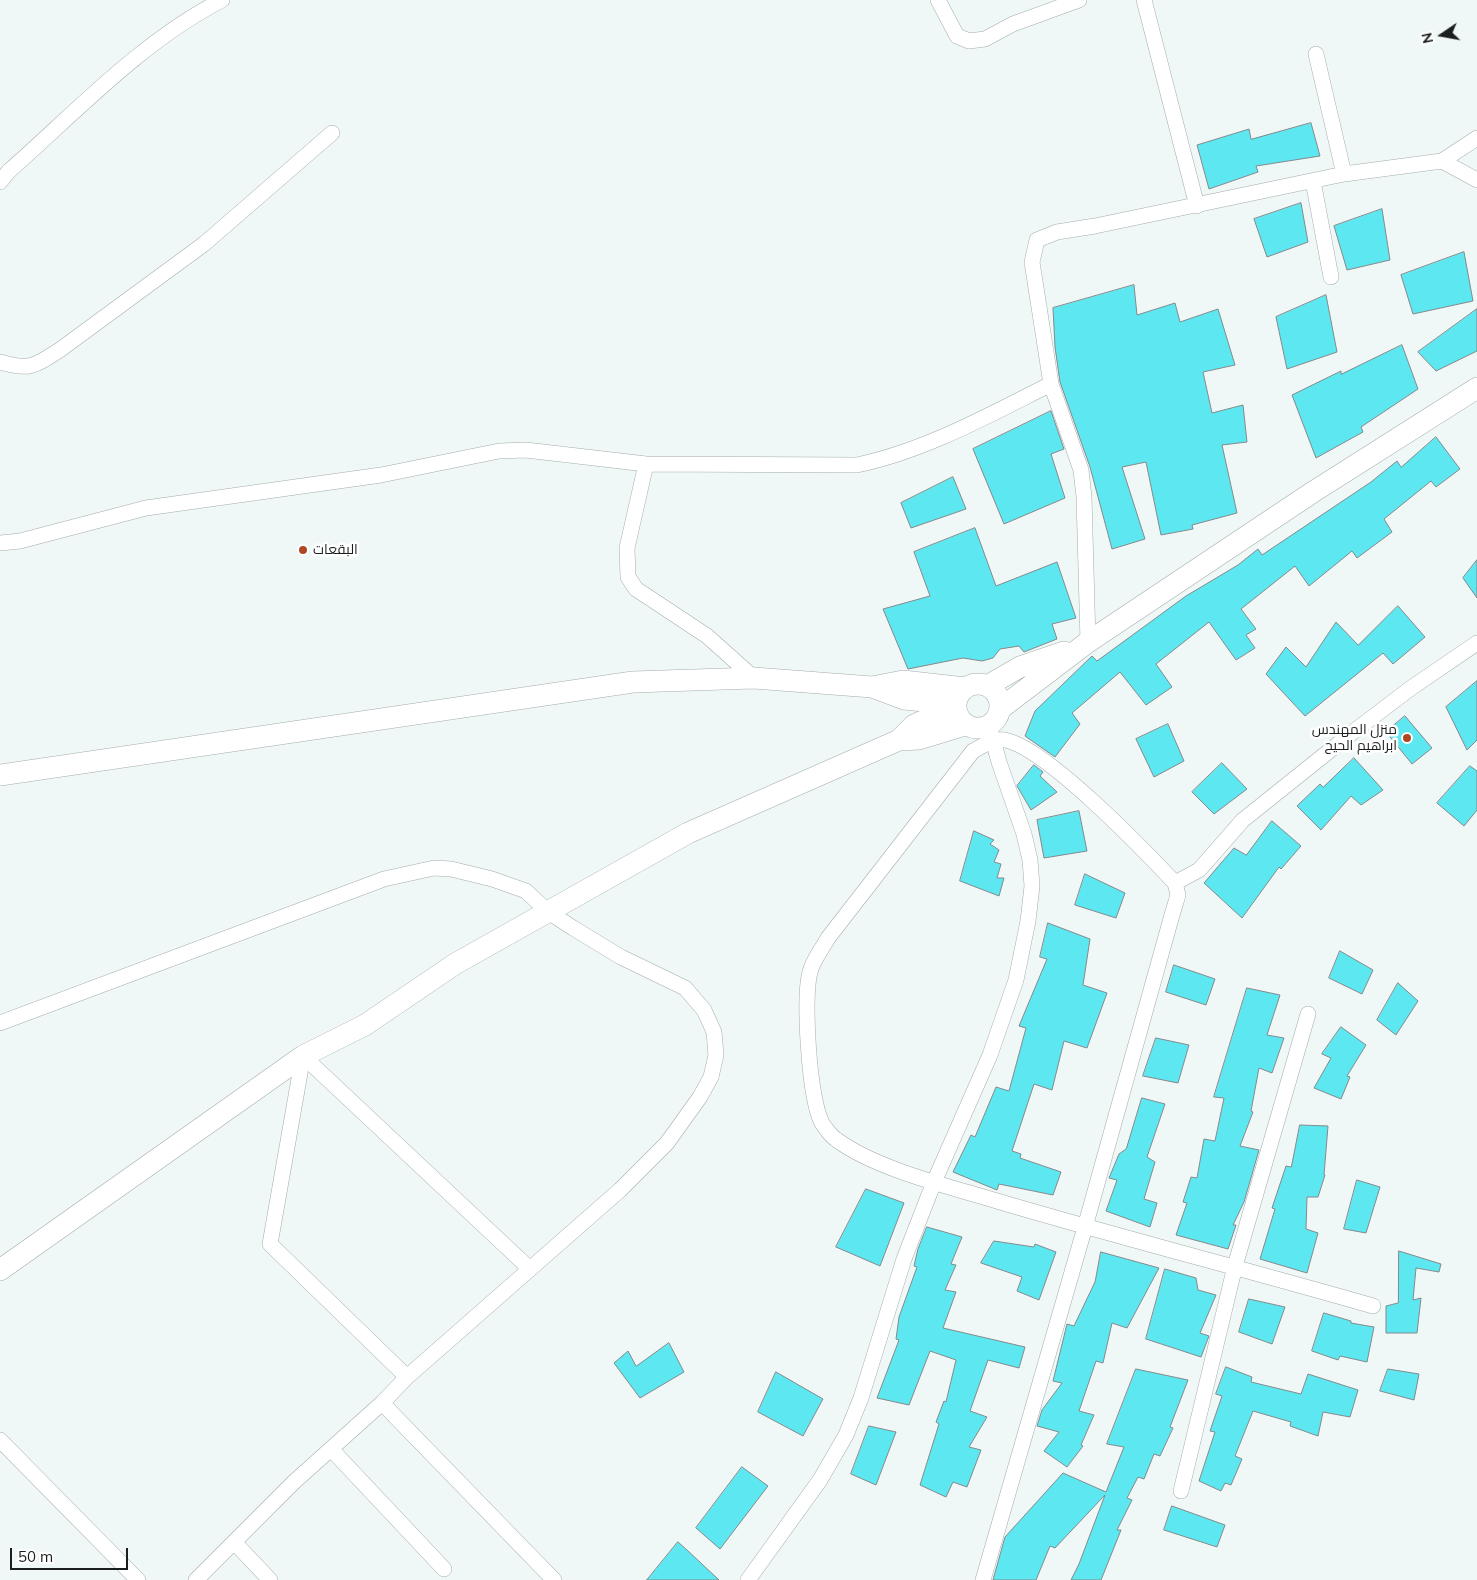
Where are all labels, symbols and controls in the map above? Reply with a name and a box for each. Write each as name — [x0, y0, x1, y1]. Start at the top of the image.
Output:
north arrow — [1417, 10, 1467, 60]
text: N — [1417, 31, 1437, 45]
place label: البقعات — [313, 542, 358, 558]
marker: البقعات — [297, 544, 309, 556]
place label: منزل المهندس ابراهيم الحيح — [1312, 722, 1397, 754]
marker: منزل المهندس ابراهيم الحيح — [1401, 732, 1413, 744]
scale bar — [12, 1538, 130, 1570]
text: 50 m — [18, 1547, 53, 1566]

